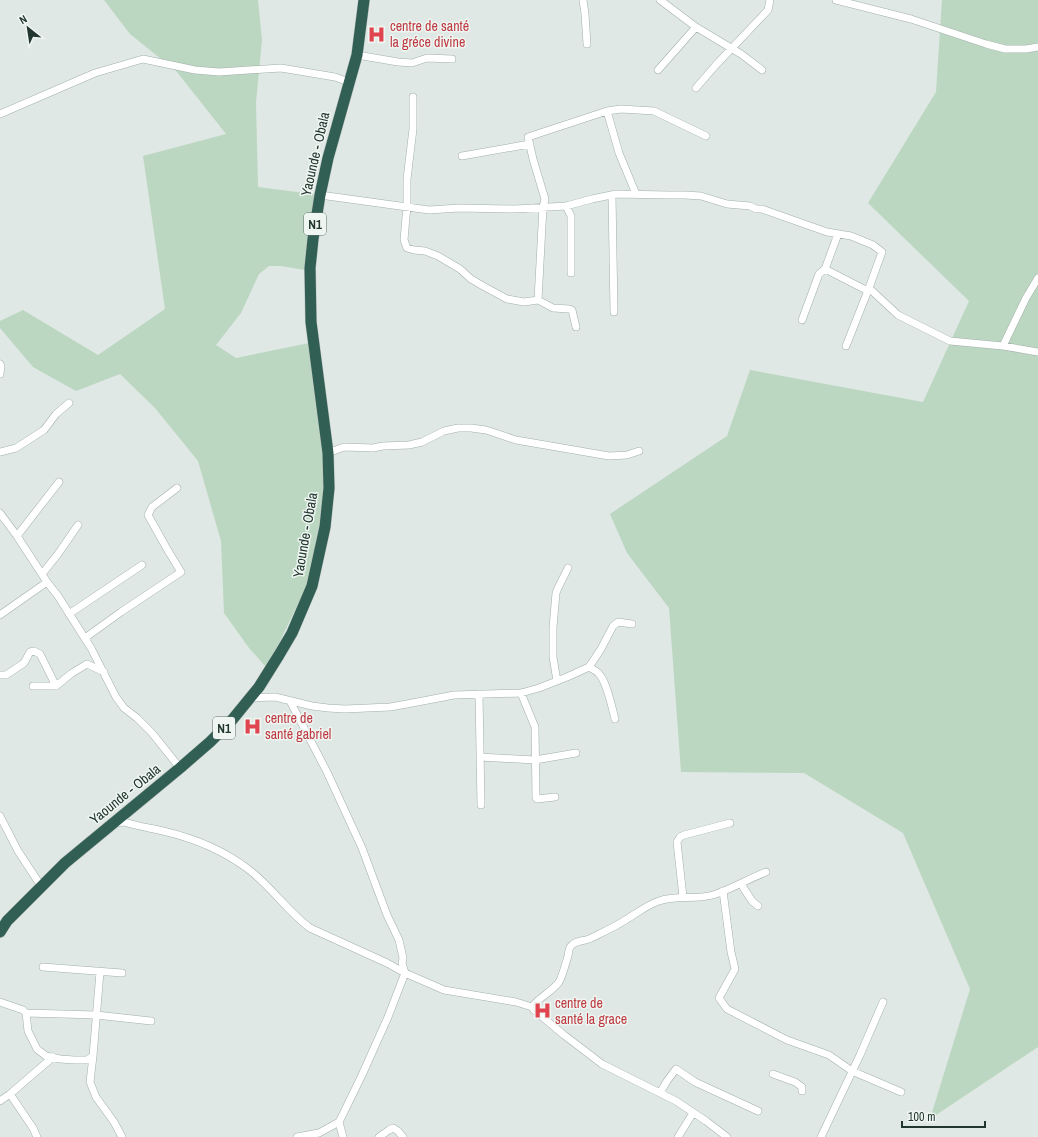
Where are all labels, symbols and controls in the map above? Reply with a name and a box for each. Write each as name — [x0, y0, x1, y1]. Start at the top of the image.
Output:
north arrow — [8, 8, 48, 48]
text: N — [17, 12, 29, 27]
place label: centre de santé la gréce divine — [390, 17, 469, 51]
hospital icon: centre de santé la gréce divine — [367, 24, 387, 44]
street label: Yaounde - Obala — [297, 110, 334, 198]
road number: N1 — [304, 213, 326, 235]
street label: Yaounde - Obala — [289, 491, 321, 579]
place label: centre de santé gabriel — [265, 709, 331, 743]
hospital icon: centre de santé gabriel — [242, 716, 262, 736]
road number: N1 — [213, 717, 235, 739]
street label: Yaounde - Obala — [86, 760, 165, 828]
place label: centre de santé la grace — [555, 994, 627, 1028]
hospital icon: centre de santé la grace — [532, 1001, 552, 1021]
scale bar — [902, 1103, 985, 1129]
text: 100 m — [908, 1109, 935, 1125]

